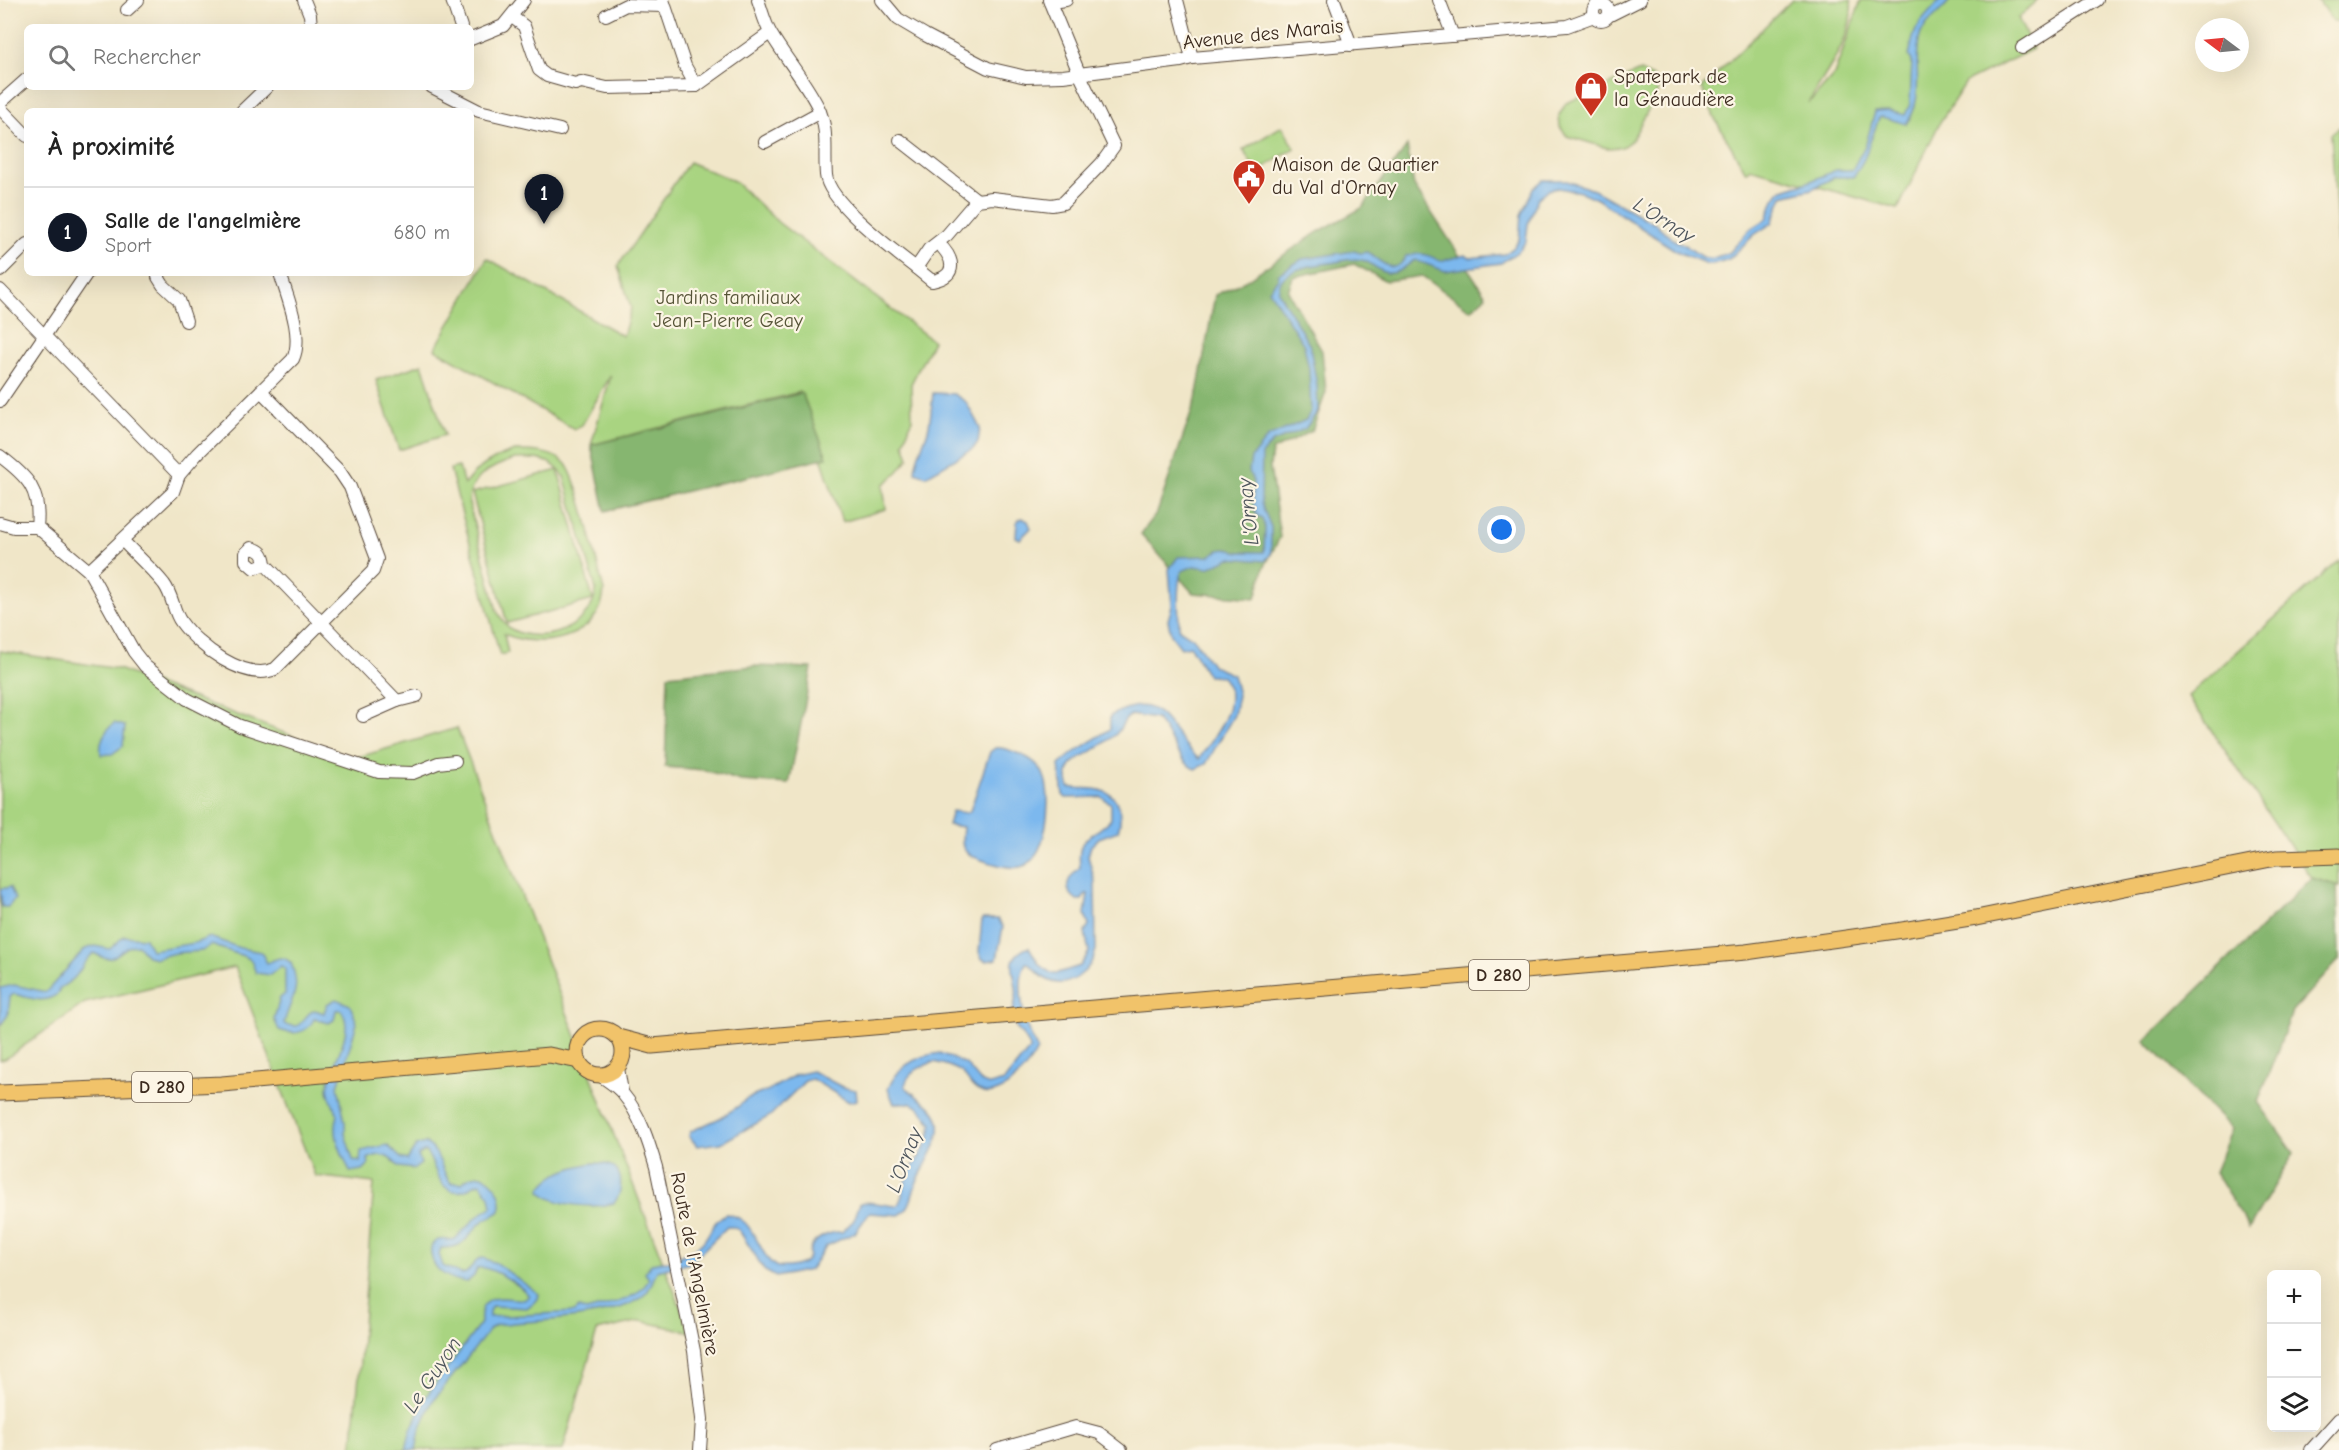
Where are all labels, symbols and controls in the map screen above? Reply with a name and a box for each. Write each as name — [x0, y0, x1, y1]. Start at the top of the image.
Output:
street label: Avenue des Marais — [1182, 14, 1344, 54]
north arrow — [2195, 18, 2249, 72]
search box — [24, 24, 474, 90]
icon: search — [45, 41, 78, 74]
text: Rechercher — [93, 44, 201, 70]
place label: Spatepark de la Génaudière — [1614, 65, 1734, 111]
shop icon: Spatepark de la Génaudière — [1573, 70, 1609, 117]
text: À proximité — [48, 132, 175, 162]
place label: Maison de Quartier du Val d'Ornay — [1272, 153, 1438, 199]
public building icon: Maison de Quartier du Val d'Ornay — [1231, 158, 1267, 205]
pin: 1 — [524, 174, 564, 224]
water label: L'Ornay — [1629, 192, 1700, 249]
text: Salle de l'angelmière — [105, 208, 301, 234]
text: 1 — [64, 221, 71, 244]
text: 680 m — [393, 221, 450, 244]
text: Sport — [105, 234, 151, 257]
park label: Jardins familiaux Jean-Pierre Geay — [653, 286, 803, 332]
water label: L'Ornay — [1232, 476, 1263, 547]
your location — [1487, 515, 1516, 544]
road number: D 280 — [1469, 960, 1529, 990]
road number: D 280 — [132, 1072, 192, 1102]
water label: L'Ornay — [881, 1123, 928, 1196]
street label: Route de l'Angelmière — [666, 1170, 724, 1358]
map controls — [2267, 1270, 2321, 1432]
button: + — [2267, 1270, 2321, 1324]
button: − — [2267, 1324, 2321, 1378]
water label: Le Guyon — [398, 1333, 466, 1417]
button: layers — [2267, 1378, 2321, 1432]

